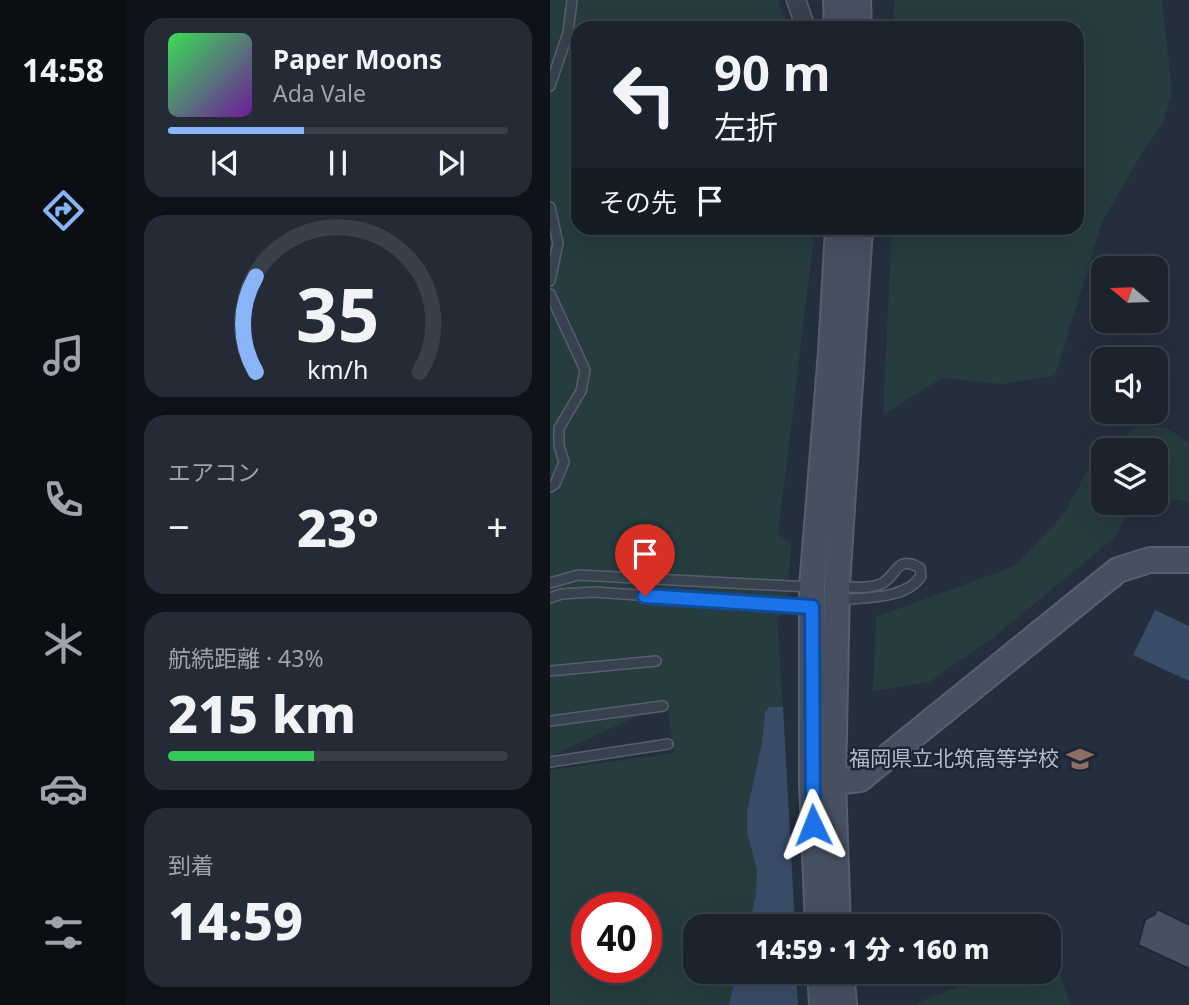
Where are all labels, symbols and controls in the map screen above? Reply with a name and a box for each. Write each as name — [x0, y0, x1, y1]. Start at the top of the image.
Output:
text: 90 m — [714, 39, 831, 105]
text: Paper Moons — [273, 41, 442, 77]
text: 14:58 — [22, 48, 104, 91]
icon: left — [599, 49, 690, 140]
text: Ada Vale — [273, 77, 366, 109]
text: 左折 — [714, 105, 778, 148]
icon: previous — [206, 144, 244, 182]
icon: pause — [319, 144, 357, 182]
icon: next — [432, 144, 470, 182]
icon: arrive — [691, 182, 729, 220]
text: その先 — [599, 184, 677, 220]
icon: directions — [39, 186, 88, 235]
north arrow — [1091, 256, 1168, 332]
map controls — [1091, 256, 1168, 515]
text: 35 — [296, 264, 380, 363]
icon: music — [39, 331, 88, 380]
button: sound — [1091, 347, 1168, 424]
text: km/h — [307, 352, 369, 386]
button: layers — [1091, 438, 1168, 515]
text: エアコン — [168, 456, 260, 488]
icon: phone — [39, 475, 88, 524]
text: 23° — [297, 491, 379, 562]
text: − — [168, 500, 190, 552]
text: + — [486, 500, 508, 552]
pin — [615, 524, 675, 596]
icon: arrive — [626, 535, 664, 573]
icon: climate — [39, 619, 88, 668]
text: 航続距離 · 43% — [168, 642, 324, 674]
text: 215 km — [168, 677, 356, 748]
place label: 福岡県立北筑高等学校 — [849, 744, 1059, 772]
school or university icon: 福岡県立北筑高等学校 — [1065, 744, 1095, 774]
icon: car — [39, 764, 88, 813]
position arrow — [776, 788, 850, 862]
text: 到着 — [168, 849, 214, 881]
text: 14:59 — [168, 884, 303, 955]
speed limit sign: 40 — [571, 892, 662, 983]
icon: filters — [39, 908, 88, 957]
text: 14:59 · 1 分 · 160 m — [755, 931, 989, 967]

